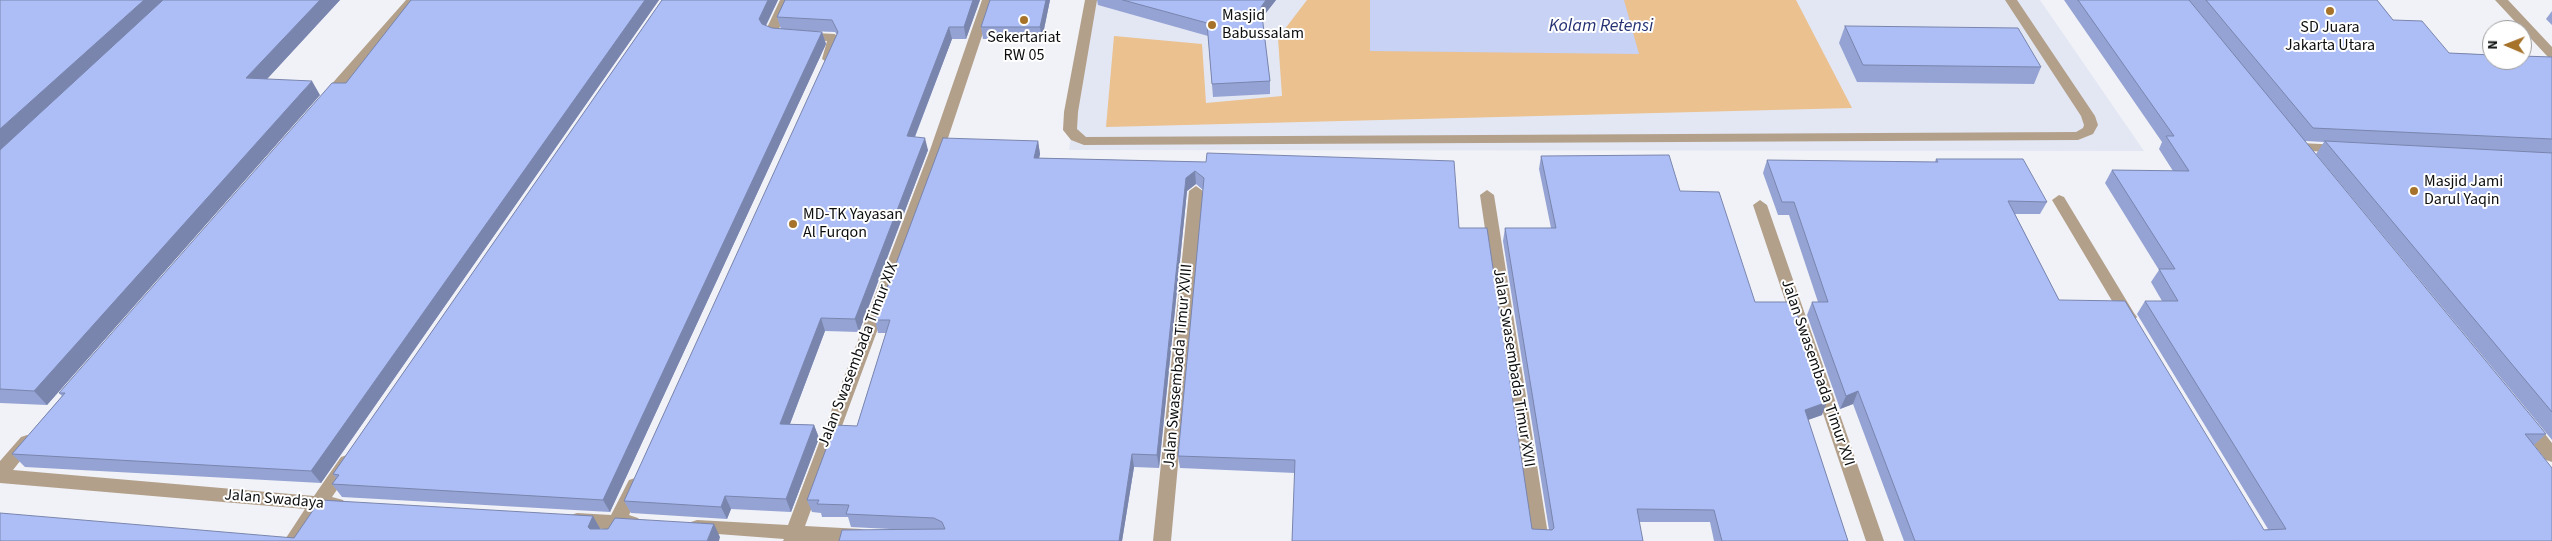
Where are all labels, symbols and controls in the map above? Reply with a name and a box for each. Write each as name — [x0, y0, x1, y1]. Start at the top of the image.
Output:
marker: SD Juara Jakarta Utara — [2324, 5, 2336, 17]
place label: Masjid Babussalam — [1222, 6, 1304, 44]
marker: Sekertariat RW 05 — [1018, 14, 1030, 26]
water label: Kolam Retensi — [1549, 16, 1653, 38]
place label: SD Juara Jakarta Utara — [2285, 18, 2375, 56]
marker: Masjid Babussalam — [1206, 19, 1218, 31]
north arrow — [2482, 20, 2532, 70]
place label: Sekertariat RW 05 — [987, 28, 1061, 66]
text: N — [2483, 40, 2503, 50]
place label: Masjid Jami Darul Yaqin — [2424, 172, 2503, 210]
marker: Masjid Jami Darul Yaqin — [2408, 185, 2420, 197]
place label: MD-TK Yayasan Al Furqon — [803, 205, 903, 243]
marker: MD-TK Yayasan Al Furqon — [787, 218, 799, 230]
street label: Jalan Swasembada Timur XIX — [815, 260, 903, 450]
street label: Jalan Swasembada Timur XVIII — [1161, 263, 1197, 469]
street label: Jalan Swasembada Timur XVII — [1488, 267, 1538, 469]
street label: Jalan Swasembada Timur XVI — [1776, 277, 1858, 469]
street label: Jalan Swadaya — [223, 486, 325, 514]

